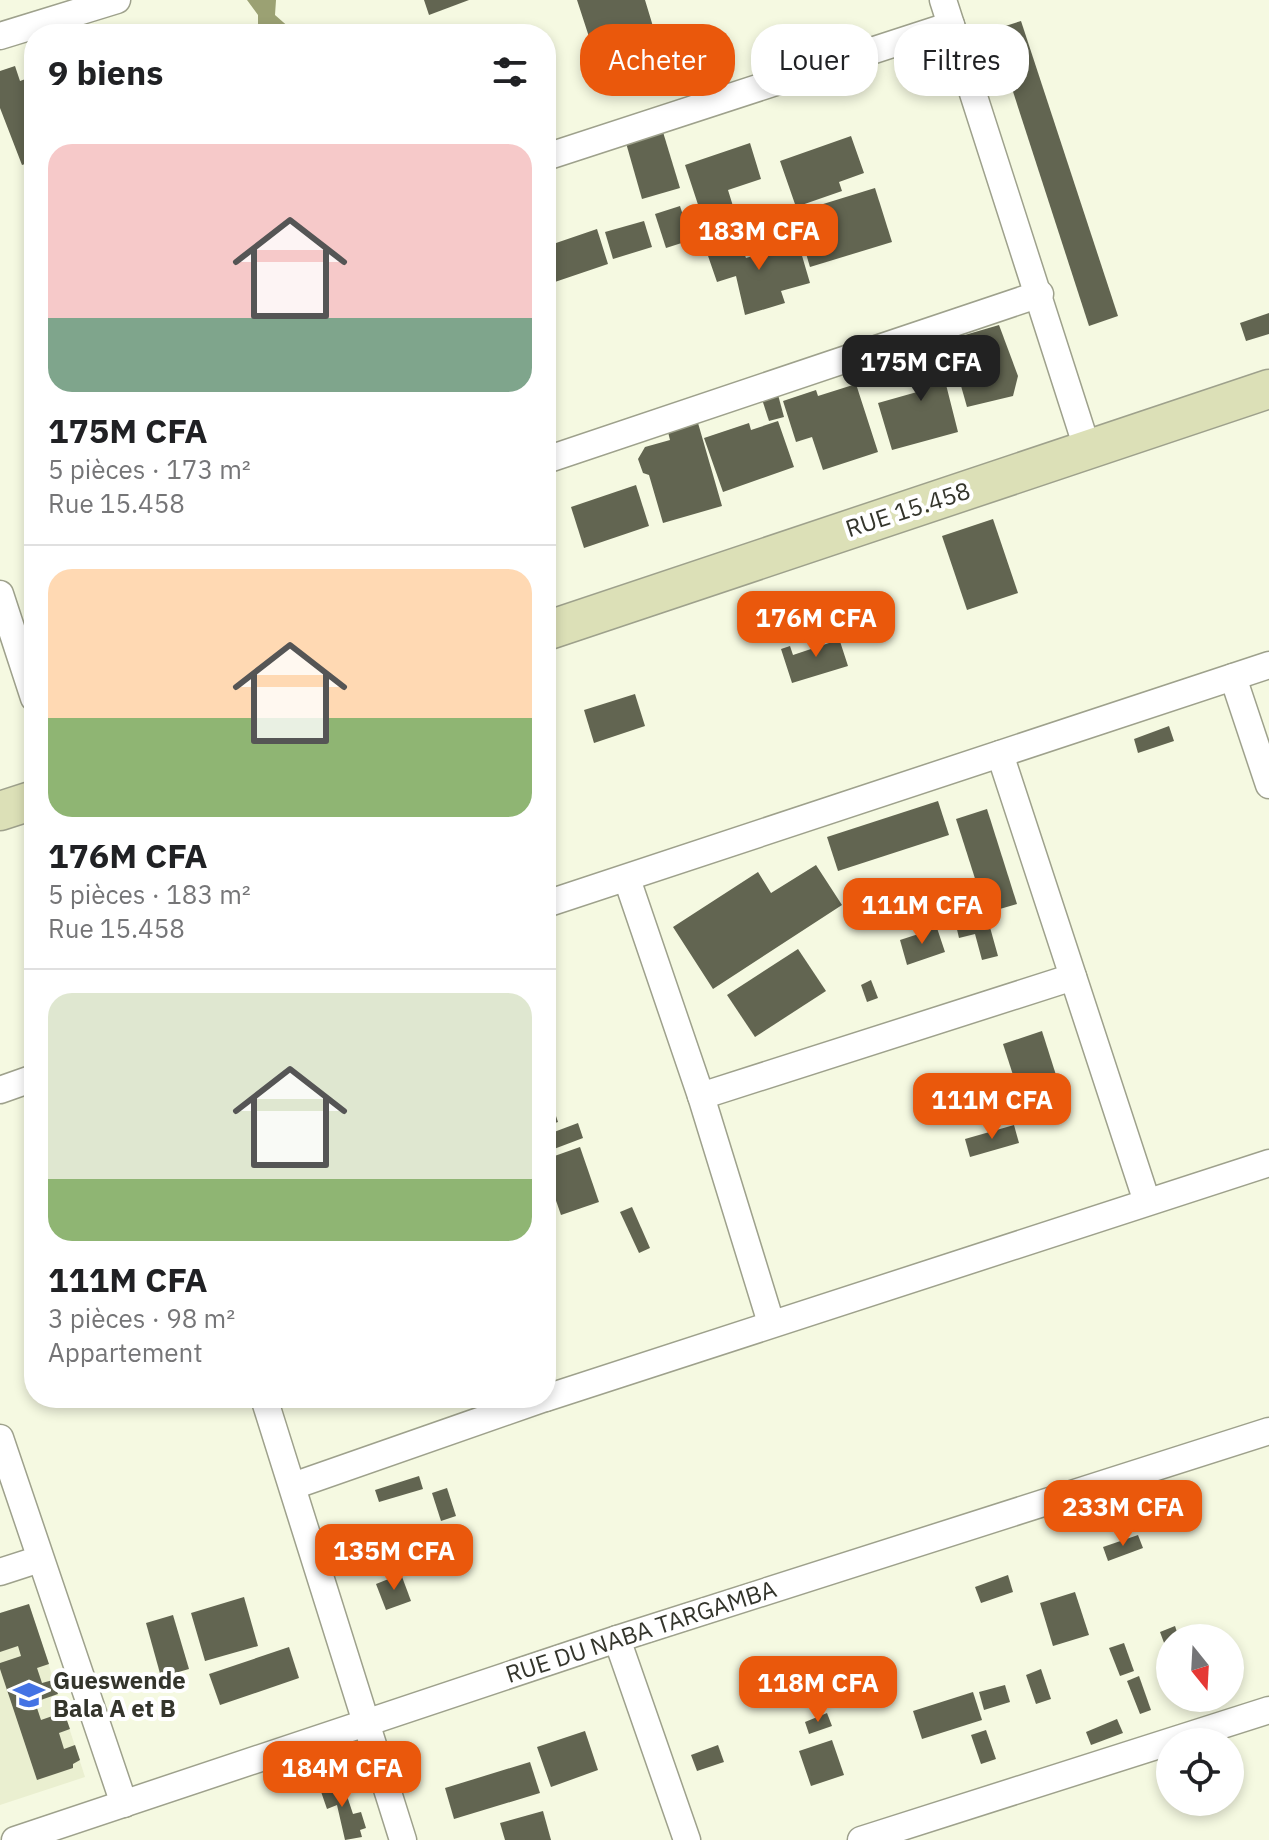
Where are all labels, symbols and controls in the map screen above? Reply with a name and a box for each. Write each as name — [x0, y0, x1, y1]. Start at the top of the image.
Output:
chip: Acheter — [580, 24, 735, 96]
chip: Louer — [751, 24, 878, 96]
chip: Filtres — [894, 24, 1029, 96]
text: 9 biens — [48, 50, 163, 94]
icon: filters — [488, 50, 532, 94]
icon: home — [218, 196, 362, 340]
pin: 183M CFA — [676, 204, 842, 272]
text: 183M CFA — [698, 213, 820, 247]
pin: 175M CFA — [838, 335, 1004, 403]
text: 175M CFA — [860, 344, 982, 378]
text: 175M CFA — [48, 408, 207, 452]
text: 5 pièces · 173 m² — [48, 452, 251, 486]
street label: RUE 15.458 — [841, 474, 974, 544]
text: Rue 15.458 — [48, 486, 185, 520]
pin: 176M CFA — [733, 591, 899, 659]
text: 176M CFA — [755, 600, 877, 634]
icon: home — [218, 621, 362, 765]
text: 176M CFA — [48, 833, 207, 877]
text: 5 pièces · 183 m² — [48, 877, 251, 911]
pin: 111M CFA — [839, 878, 1005, 946]
text: 111M CFA — [861, 887, 983, 921]
text: Rue 15.458 — [48, 911, 185, 945]
icon: home — [218, 1045, 362, 1189]
pin: 111M CFA — [909, 1073, 1075, 1141]
text: 111M CFA — [931, 1082, 1053, 1116]
text: 111M CFA — [48, 1257, 207, 1301]
text: 3 pièces · 98 m² — [48, 1301, 235, 1335]
text: Appartement — [48, 1335, 203, 1369]
pin: 233M CFA — [1040, 1480, 1206, 1548]
text: 233M CFA — [1062, 1489, 1184, 1523]
pin: 135M CFA — [311, 1524, 477, 1592]
text: 135M CFA — [333, 1533, 455, 1567]
street label: RUE DU NABA TARGAMBA — [501, 1572, 780, 1690]
north arrow — [1156, 1624, 1244, 1712]
map controls — [1156, 1624, 1244, 1816]
pin: 118M CFA — [735, 1656, 901, 1724]
place label: Gueswende Bala A et B — [53, 1664, 186, 1724]
text: 118M CFA — [757, 1665, 879, 1699]
school or university icon: Gueswende Bala A et B — [12, 1678, 46, 1712]
button: locate — [1156, 1728, 1244, 1816]
pin: 184M CFA — [259, 1741, 425, 1809]
text: 184M CFA — [281, 1750, 403, 1784]

